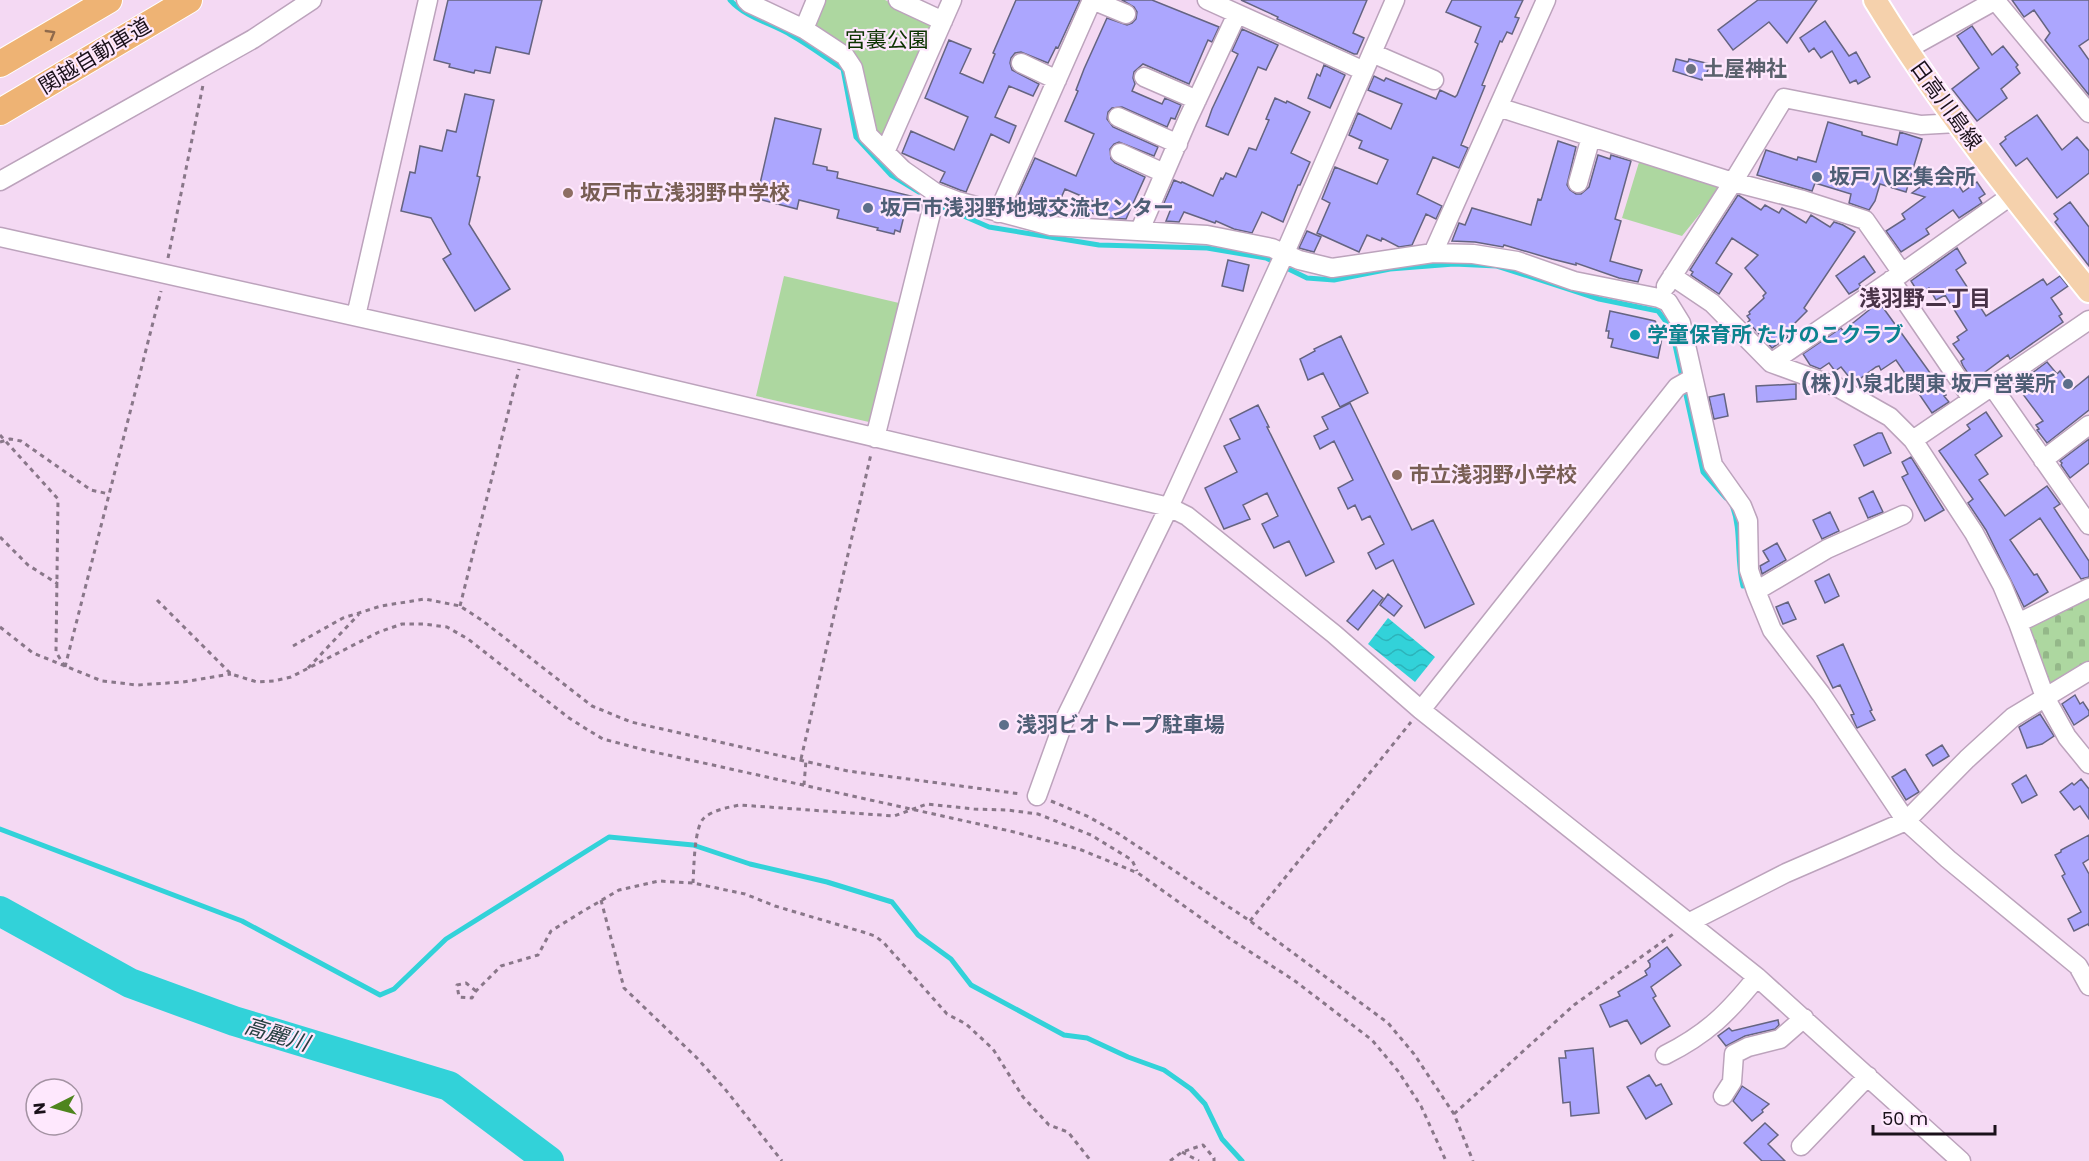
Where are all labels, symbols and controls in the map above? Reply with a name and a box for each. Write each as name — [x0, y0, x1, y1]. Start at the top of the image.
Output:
street label: 関越自動車道 — [33, 11, 156, 100]
park label: 宮裏公園 — [845, 25, 929, 54]
one-way arrow — [45, 30, 55, 42]
place label: 土屋神社 — [1703, 54, 1787, 83]
street label: 日高川島線 — [1904, 54, 1989, 156]
marker: 土屋神社 — [1684, 62, 1698, 76]
place label: 坂戸八区集会所 — [1829, 162, 1976, 191]
marker: 坂戸八区集会所 — [1810, 170, 1824, 184]
place label: 坂戸市立浅羽野中学校 — [580, 178, 790, 207]
marker: 坂戸市立浅羽野中学校 — [561, 186, 575, 200]
place label: 坂戸市浅羽野地域交流センター — [880, 193, 1174, 222]
marker: 坂戸市浅羽野地域交流センター — [861, 201, 875, 215]
district label: 浅羽野二丁目 — [1859, 283, 1991, 314]
place label: 学童保育所 たけのこクラブ — [1647, 320, 1903, 349]
marker: 学童保育所 たけのこクラブ — [1628, 328, 1642, 342]
place label: (株)小泉北関東 坂戸営業所 — [1801, 369, 2056, 398]
marker: (株)小泉北関東 坂戸営業所 — [2061, 377, 2075, 391]
place label: 市立浅羽野小学校 — [1409, 460, 1577, 489]
marker: 市立浅羽野小学校 — [1390, 468, 1404, 482]
place label: 浅羽ビオトープ駐車場 — [1016, 710, 1225, 739]
marker: 浅羽ビオトープ駐車場 — [997, 718, 1011, 732]
water label: 高麗川 — [241, 1010, 315, 1060]
north arrow — [24, 1077, 84, 1137]
scale bar — [1873, 1098, 1994, 1136]
text: N — [28, 1101, 52, 1116]
text: 50 m — [1882, 1106, 1928, 1131]

